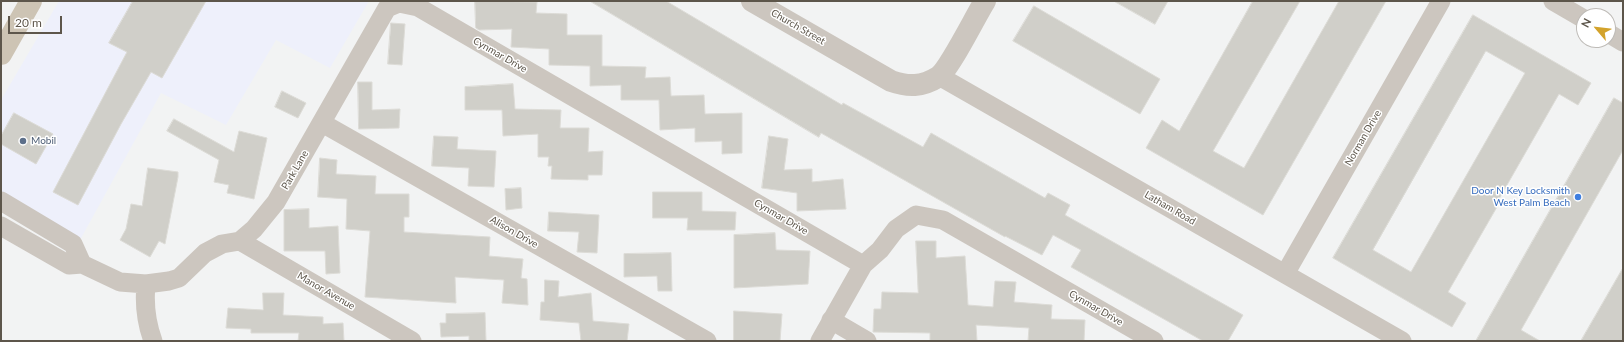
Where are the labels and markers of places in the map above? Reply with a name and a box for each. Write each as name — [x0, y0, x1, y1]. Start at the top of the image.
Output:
place label: Mobil — [31, 135, 56, 147]
marker: Mobil — [18, 136, 28, 146]
place label: Door N Key Locksmith West Palm Beach — [1471, 185, 1570, 208]
marker: Door N Key Locksmith West Palm Beach — [1573, 192, 1583, 202]

